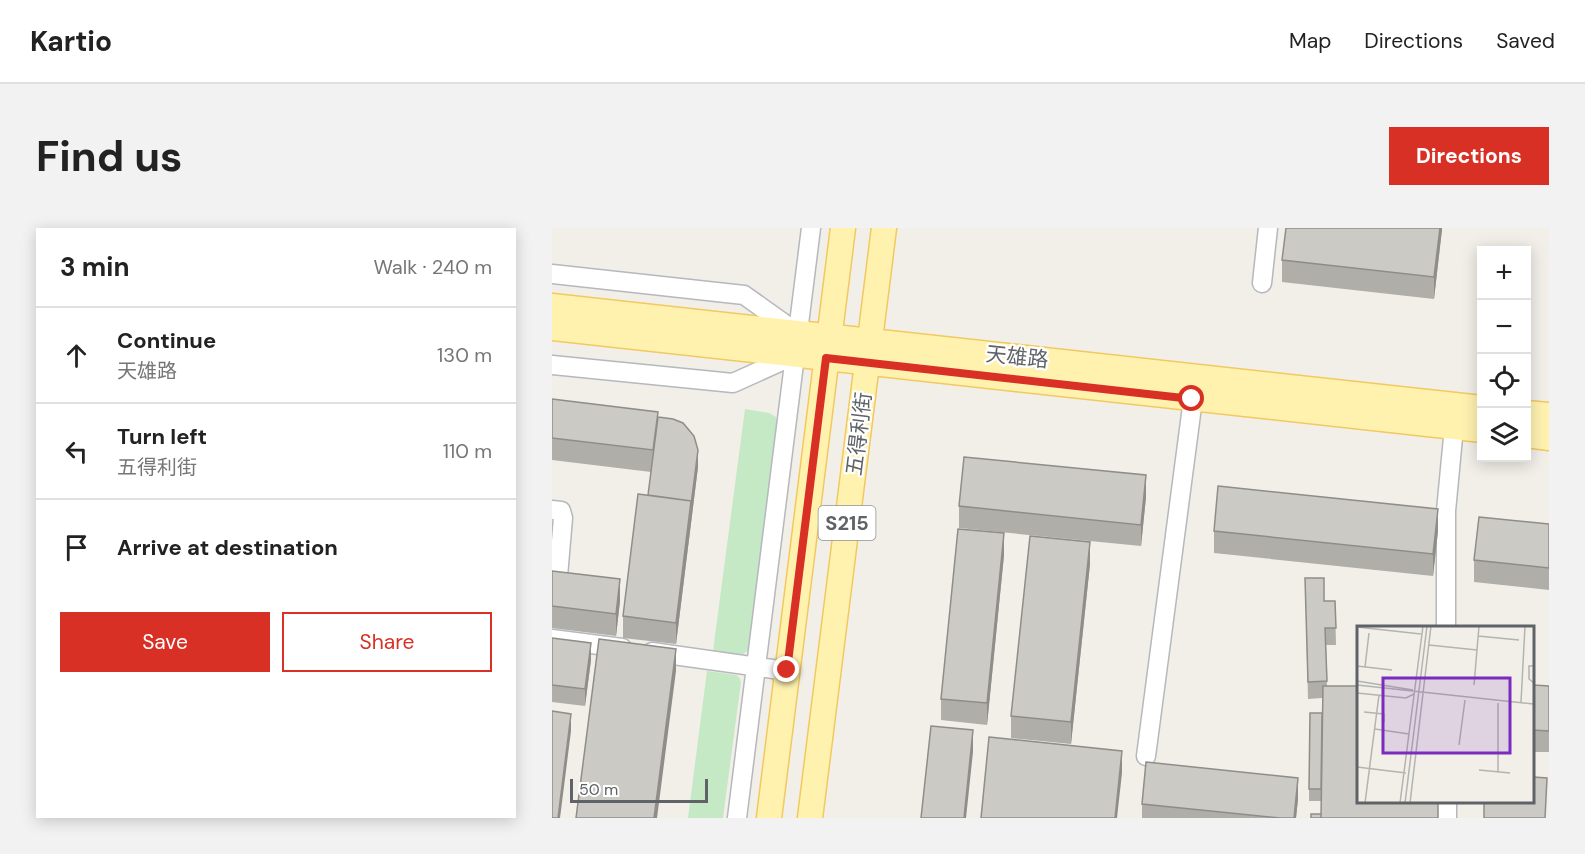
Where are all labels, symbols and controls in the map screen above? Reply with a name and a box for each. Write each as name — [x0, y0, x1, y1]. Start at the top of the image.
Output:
text: Kartio — [30, 23, 112, 60]
text: Map — [1289, 27, 1331, 55]
text: Directions — [1364, 27, 1463, 55]
text: Saved — [1496, 27, 1555, 55]
button: Directions — [1389, 127, 1549, 185]
text: Find us — [36, 129, 182, 184]
map controls — [1477, 246, 1531, 462]
button: + — [1477, 246, 1531, 300]
text: 3 min — [60, 250, 129, 284]
text: Walk · 240 m — [373, 254, 492, 280]
button: − — [1477, 300, 1531, 354]
text: Continue — [117, 326, 216, 355]
icon: ahead — [60, 339, 93, 372]
street label: 天雄路 — [984, 340, 1050, 374]
text: 130 m — [437, 342, 492, 368]
button: locate — [1477, 354, 1531, 408]
text: 天雄路 — [117, 358, 177, 384]
route start — [1178, 385, 1204, 411]
street label: 五得利街 — [840, 391, 878, 477]
button: layers — [1477, 408, 1531, 462]
text: Turn left — [117, 422, 207, 451]
icon: left — [60, 435, 93, 468]
text: 110 m — [443, 438, 492, 464]
text: 五得利街 — [117, 454, 197, 480]
road number: S215 — [818, 506, 876, 540]
icon: arrive — [60, 531, 93, 564]
text: Arrive at destination — [117, 533, 338, 562]
button: Save — [60, 612, 270, 672]
button: Share — [282, 612, 492, 672]
inset map — [1357, 626, 1534, 803]
route end — [773, 656, 799, 682]
scale bar — [570, 776, 708, 804]
text: 50 m — [579, 779, 618, 800]

